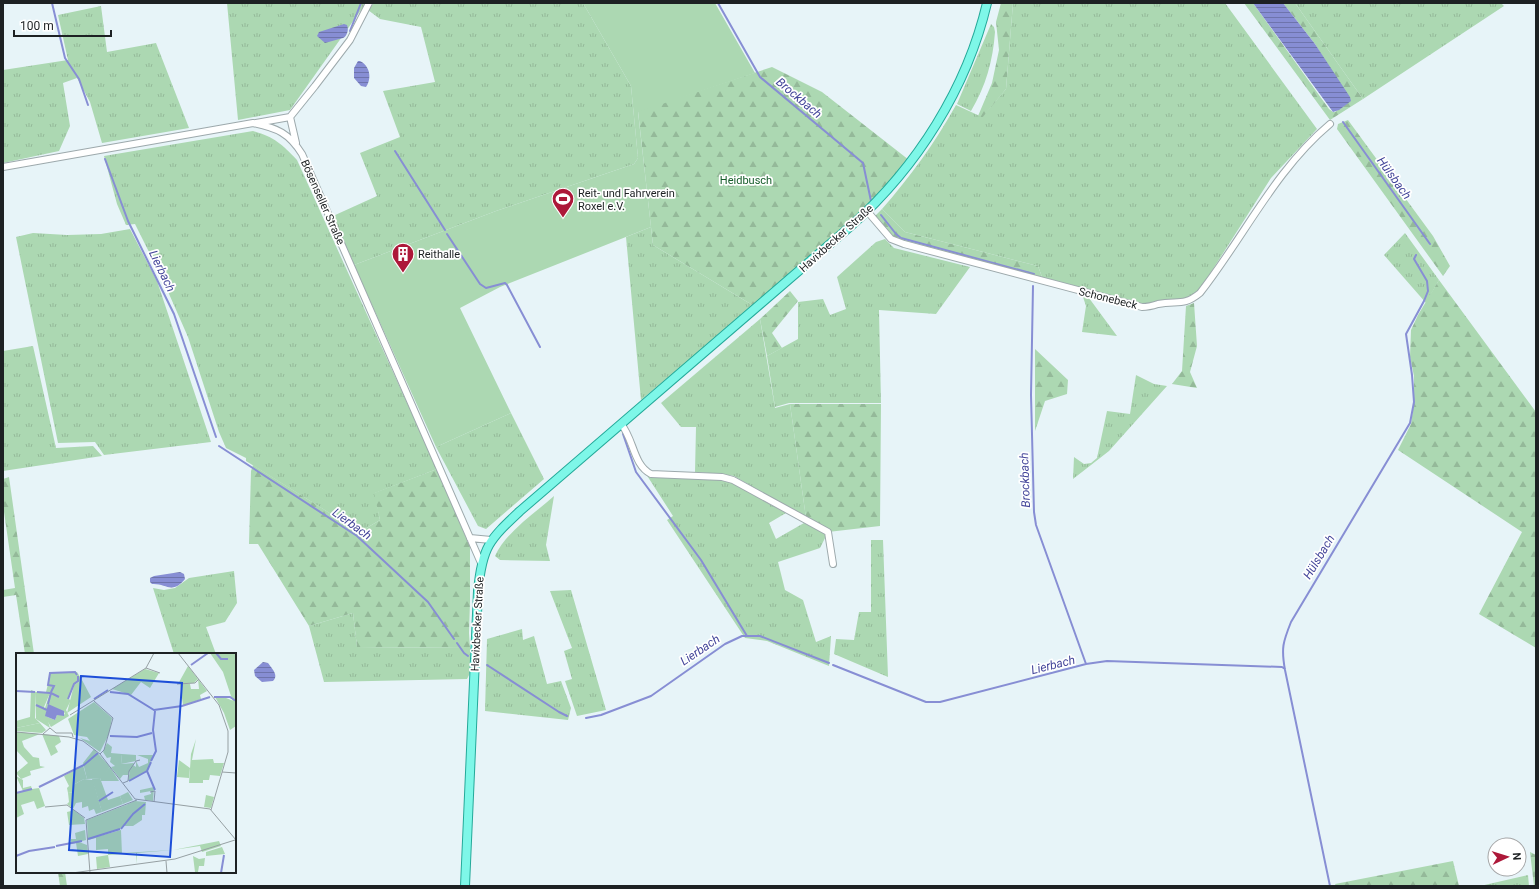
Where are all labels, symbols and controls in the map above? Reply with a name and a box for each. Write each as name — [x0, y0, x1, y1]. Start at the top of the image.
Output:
scale bar — [14, 12, 111, 38]
text: 100 m — [20, 19, 54, 33]
water label: Brockbach — [773, 75, 825, 121]
water label: Hülsbach — [1374, 154, 1414, 202]
street label: Bösenseller Straße — [298, 158, 347, 247]
park label: Heidbusch — [720, 174, 772, 187]
sports icon: Reit- und Fahrverein Roxel e.V. — [550, 186, 576, 219]
place label: Reit- und Fahrverein Roxel e.V. — [578, 187, 675, 213]
street label: Havixbecker Straße — [797, 202, 876, 275]
building icon: Reithalle — [390, 241, 416, 274]
water label: Lierbach — [146, 248, 178, 294]
place label: Reithalle — [418, 248, 460, 261]
street label: Schonebeck — [1077, 285, 1139, 312]
water label: Brockbach — [1017, 452, 1033, 508]
water label: Lierbach — [330, 505, 374, 543]
water label: Hülsbach — [1300, 532, 1338, 582]
street label: Havixbecker Straße — [469, 576, 486, 672]
water label: Lierbach — [678, 632, 722, 668]
inset map — [16, 653, 236, 873]
water label: Lierbach — [1030, 653, 1076, 677]
north arrow — [1487, 837, 1527, 877]
text: N — [1510, 852, 1523, 861]

